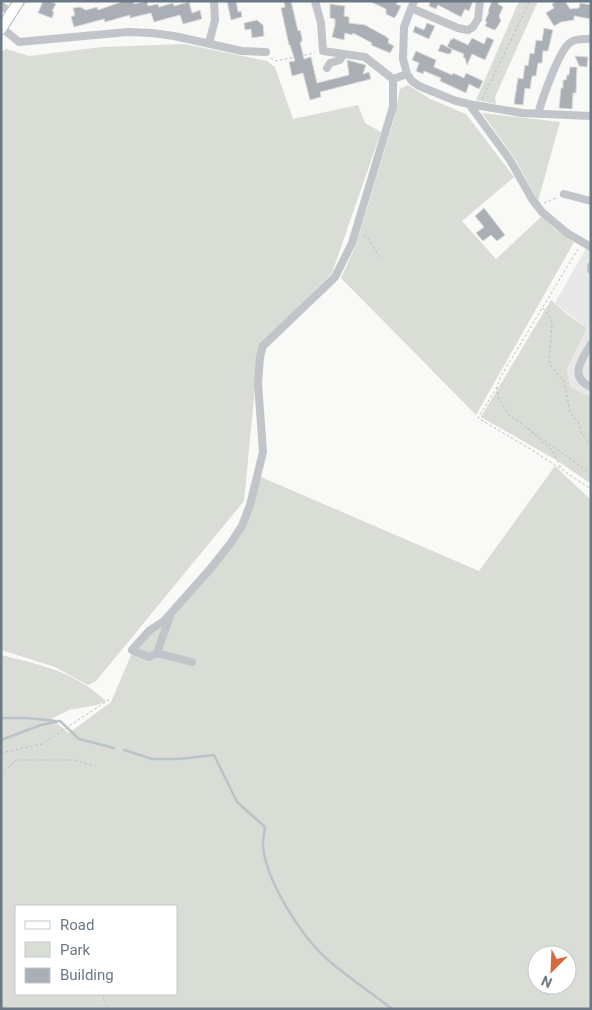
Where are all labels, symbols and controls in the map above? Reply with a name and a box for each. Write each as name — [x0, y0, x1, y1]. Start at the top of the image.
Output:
legend — [15, 905, 178, 995]
text: Road — [60, 916, 94, 934]
text: Park — [60, 941, 91, 959]
north arrow — [527, 945, 577, 995]
text: Building — [60, 966, 114, 984]
text: N — [539, 973, 554, 991]

